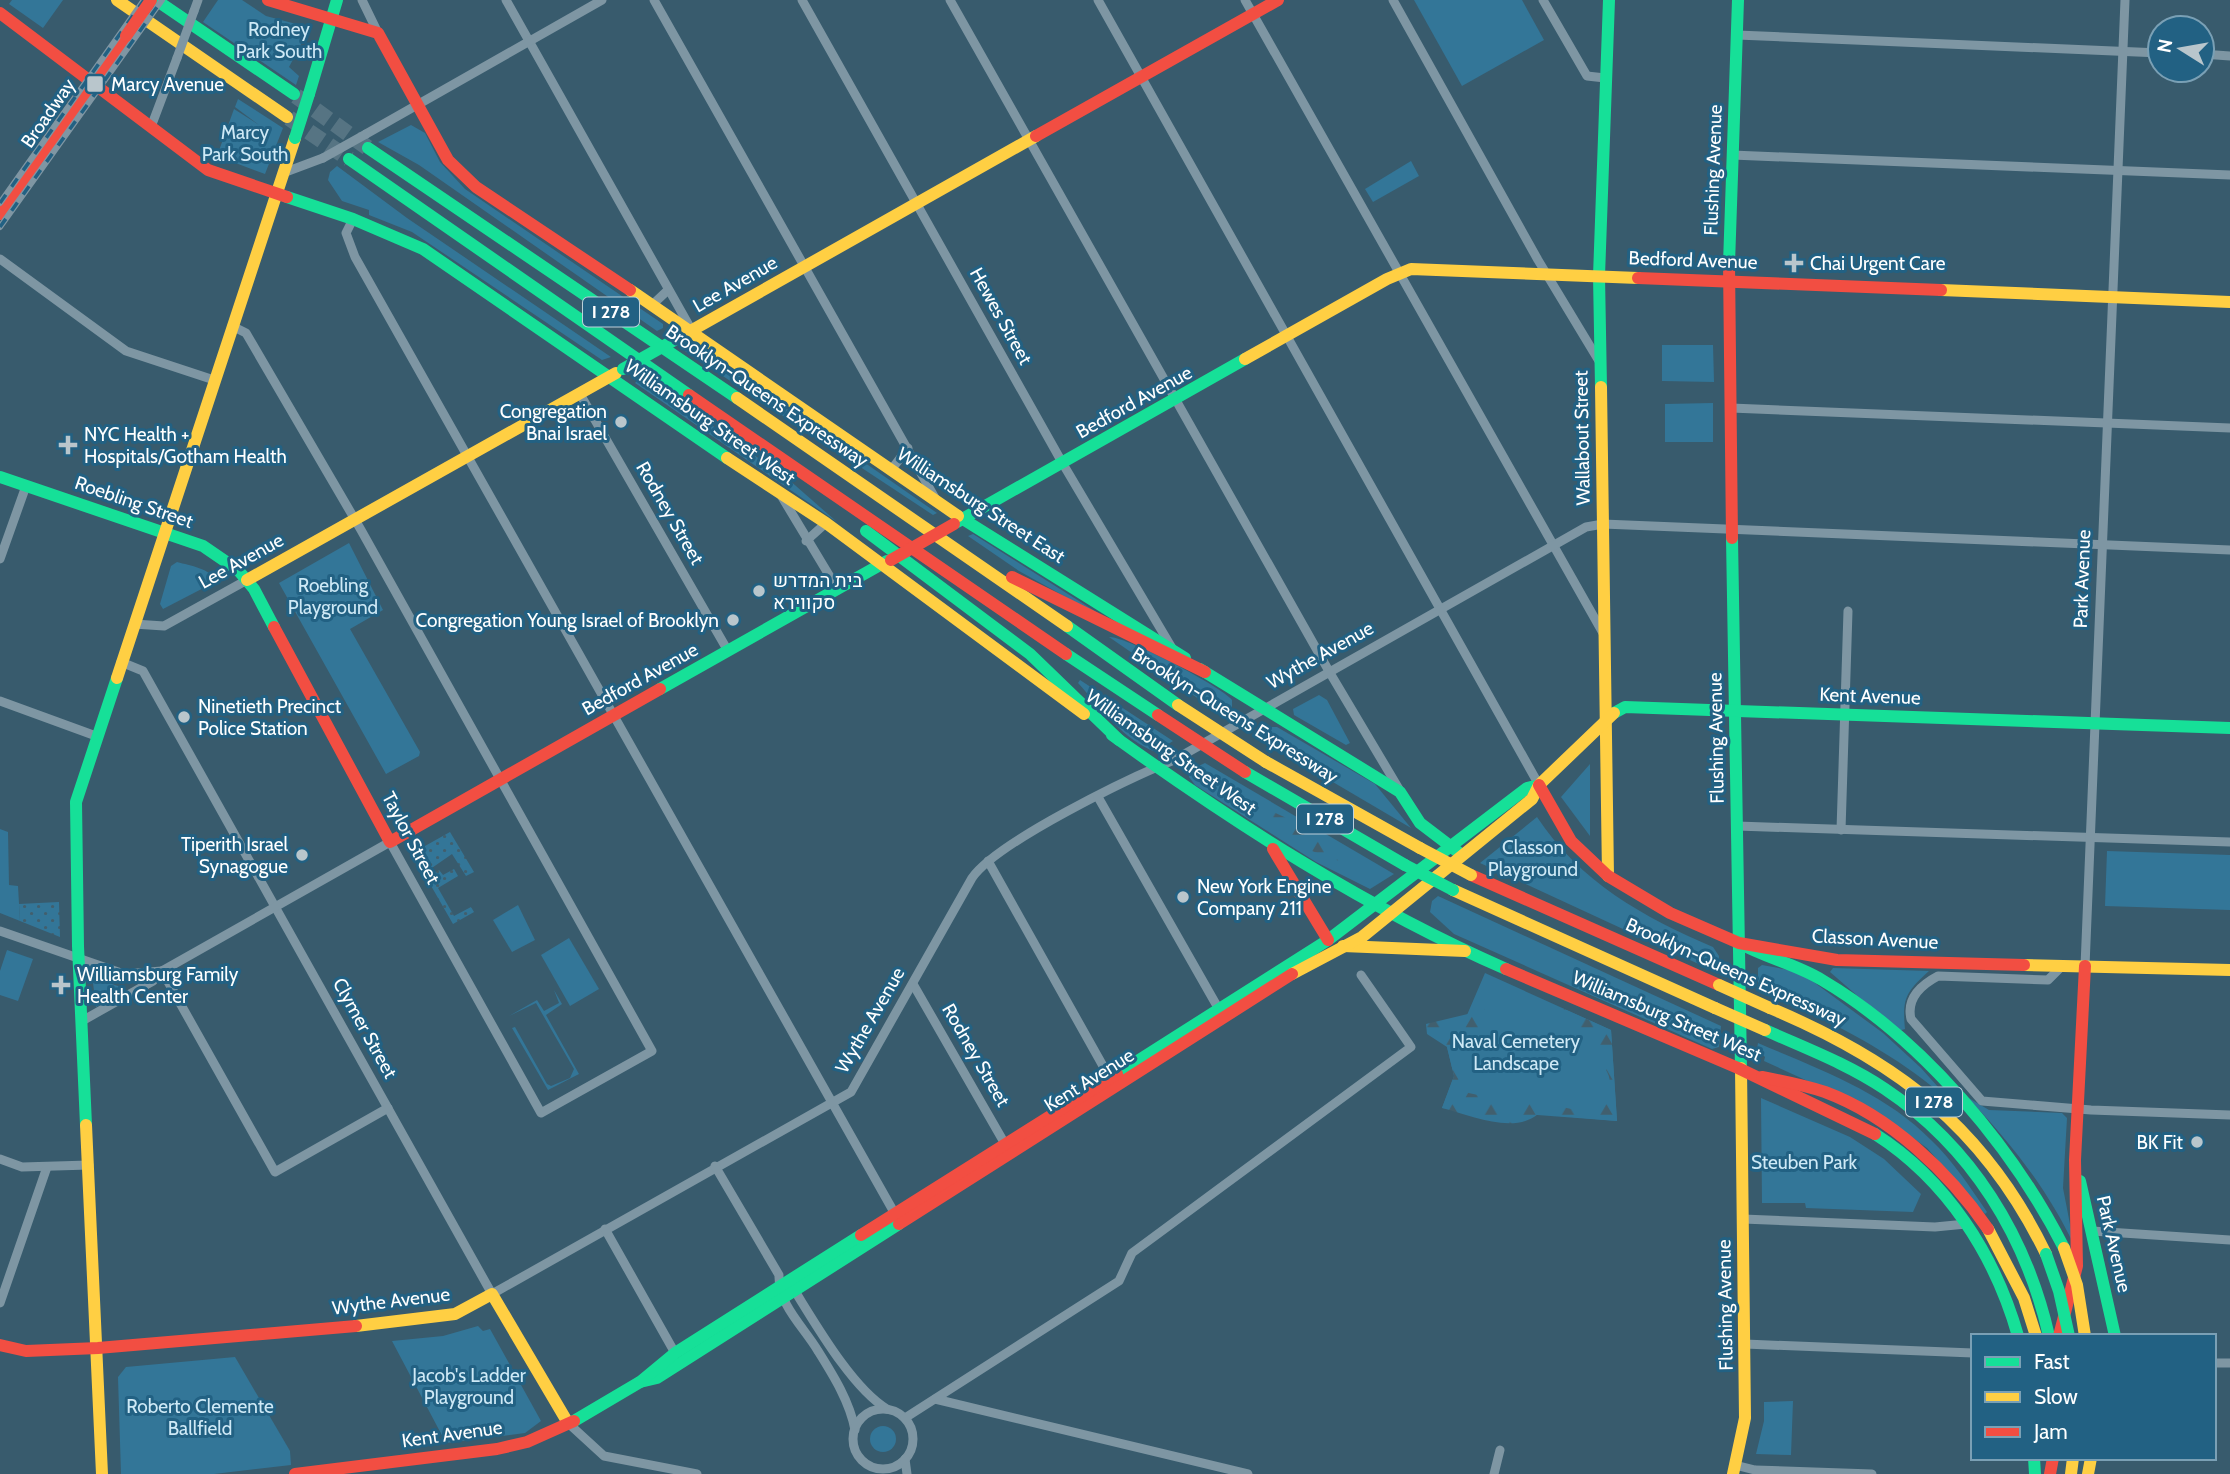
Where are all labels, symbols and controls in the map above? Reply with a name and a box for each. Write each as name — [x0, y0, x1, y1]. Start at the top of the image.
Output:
north arrow — [2146, 14, 2216, 84]
park label: Rodney Park South — [236, 18, 322, 63]
text: N — [2152, 37, 2177, 55]
place label: Marcy Avenue — [111, 73, 224, 96]
street label: Broadway — [16, 74, 80, 152]
marker: Marcy Avenue — [85, 74, 105, 94]
street label: Flushing Avenue — [1699, 104, 1727, 236]
park label: Marcy Park South — [202, 121, 288, 166]
street label: Bedford Avenue — [1628, 246, 1758, 274]
street label: Lee Avenue — [689, 251, 781, 317]
place label: Chai Urgent Care — [1810, 252, 1946, 275]
marker: Chai Urgent Care — [1784, 253, 1804, 273]
street label: Hewes Street — [965, 264, 1037, 369]
road number: I 278 — [583, 298, 639, 326]
street label: Brooklyn-Queens Expressway — [661, 320, 873, 473]
street label: Williamsburg Street West — [620, 354, 800, 490]
street label: Bedford Avenue — [1072, 361, 1196, 443]
street label: Wallabout Street — [1569, 370, 1595, 506]
place label: Congregation Bnai Israel — [500, 400, 608, 445]
marker: Congregation Bnai Israel — [613, 414, 629, 430]
place label: NYC Health + Hospitals/Gotham Health — [84, 423, 287, 468]
marker: NYC Health + Hospitals/Gotham Health — [58, 435, 78, 455]
street label: Williamsburg Street East — [893, 442, 1070, 568]
street label: Rodney Street — [631, 457, 709, 569]
street label: Roebling Street — [72, 471, 197, 533]
street label: Lee Avenue — [195, 528, 288, 594]
street label: Park Avenue — [2069, 529, 2095, 629]
place label: בית המדרש סקווירא — [773, 569, 862, 614]
park label: Roebling Playground — [288, 574, 378, 619]
marker: בית המדרש סקווירא — [751, 583, 767, 599]
place label: Congregation Young Israel of Brooklyn — [416, 609, 719, 632]
marker: Congregation Young Israel of Brooklyn — [725, 612, 741, 628]
street label: Wythe Avenue — [1263, 616, 1378, 694]
street label: Bedford Avenue — [578, 638, 702, 720]
street label: Brooklyn-Queens Expressway — [1128, 642, 1343, 788]
street label: Flushing Avenue — [1703, 672, 1729, 804]
street label: Kent Avenue — [1819, 683, 1921, 709]
street label: Williamsburg Street West — [1081, 684, 1261, 820]
place label: Ninetieth Precinct Police Station — [198, 695, 342, 740]
marker: Ninetieth Precinct Police Station — [176, 709, 192, 725]
street label: Taylor Street — [377, 788, 445, 889]
road number: I 278 — [1297, 804, 1353, 834]
place label: Tiperith Israel Synagogue — [181, 833, 289, 878]
park label: Classon Playground — [1488, 836, 1578, 881]
marker: Tiperith Israel Synagogue — [294, 847, 310, 863]
place label: New York Engine Company 211 — [1197, 875, 1332, 920]
marker: New York Engine Company 211 — [1175, 889, 1191, 905]
street label: Brooklyn-Queens Expressway — [1622, 913, 1850, 1031]
street label: Classon Avenue — [1811, 924, 1939, 954]
place label: Williamsburg Family Health Center — [77, 963, 239, 1008]
street label: Wythe Avenue — [830, 963, 910, 1077]
street label: Williamsburg Street West — [1569, 966, 1765, 1066]
street label: Clymer Street — [328, 974, 402, 1083]
marker: Williamsburg Family Health Center — [51, 975, 71, 995]
street label: Rodney Street — [937, 999, 1015, 1111]
park label: Naval Cemetery Landscape — [1452, 1030, 1581, 1075]
street label: Kent Avenue — [1040, 1043, 1138, 1117]
road number: I 278 — [1906, 1087, 1962, 1116]
place label: BK Fit — [2136, 1131, 2184, 1154]
marker: BK Fit — [2189, 1134, 2205, 1150]
park label: Steuben Park — [1751, 1151, 1858, 1174]
street label: Park Avenue — [2092, 1193, 2136, 1295]
street label: Flushing Avenue — [1712, 1239, 1738, 1371]
street label: Wythe Avenue — [331, 1282, 451, 1320]
legend — [1971, 1334, 2216, 1460]
text: Fast — [2034, 1349, 2070, 1374]
park label: Jacob's Ladder Playground — [411, 1364, 526, 1409]
text: Slow — [2034, 1384, 2078, 1409]
park label: Roberto Clemente Ballfield — [126, 1395, 274, 1440]
street label: Kent Avenue — [400, 1416, 504, 1452]
text: Jam — [2033, 1419, 2068, 1444]

